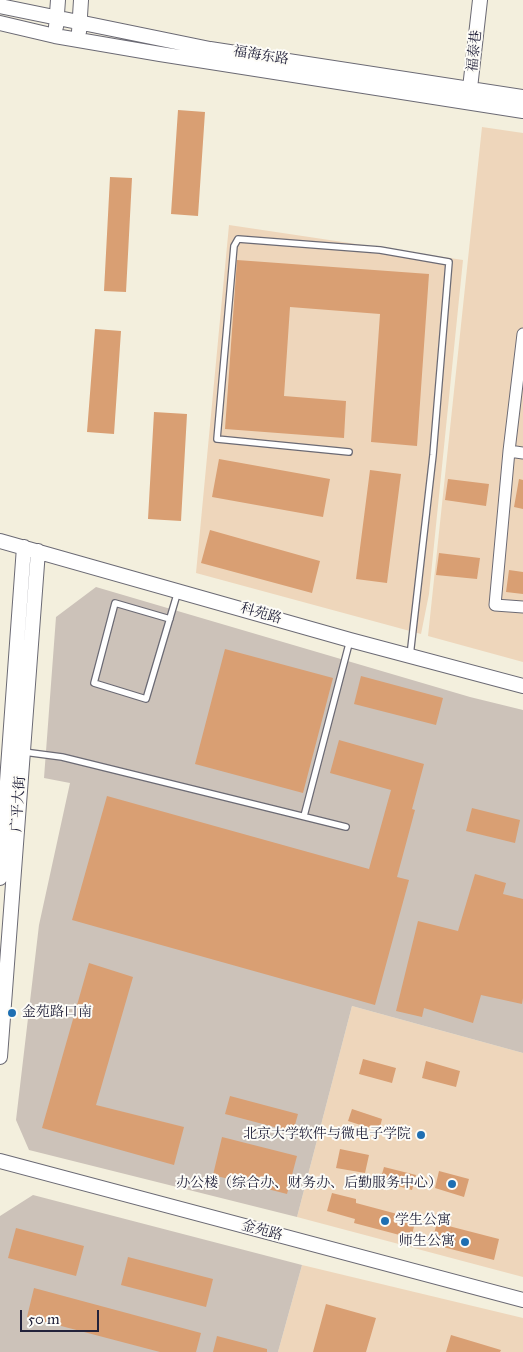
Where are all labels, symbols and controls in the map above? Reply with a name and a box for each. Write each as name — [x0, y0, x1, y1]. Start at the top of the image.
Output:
street label: 福泰巷 — [464, 29, 486, 73]
street label: 福海东路 — [232, 43, 290, 69]
street label: 科苑路 — [238, 600, 284, 628]
street label: 广平大街 — [9, 775, 29, 833]
place label: 金苑路口南 — [22, 1005, 92, 1021]
marker: 金苑路口南 — [6, 1007, 18, 1019]
place label: 北京大学软件与微电子学院 — [243, 1127, 411, 1143]
marker: 北京大学软件与微电子学院 — [415, 1129, 427, 1141]
place label: 办公楼（综合办、财务办、后勤服务中心） — [176, 1176, 442, 1192]
marker: 办公楼（综合办、财务办、后勤服务中心） — [446, 1178, 458, 1190]
place label: 学生公寓 — [395, 1213, 451, 1229]
marker: 学生公寓 — [379, 1215, 391, 1227]
street label: 金苑路 — [240, 1217, 284, 1245]
place label: 师生公寓 — [399, 1234, 455, 1250]
marker: 师生公寓 — [459, 1236, 471, 1248]
scale bar — [22, 1300, 101, 1332]
text: 50 m — [28, 1310, 60, 1328]

